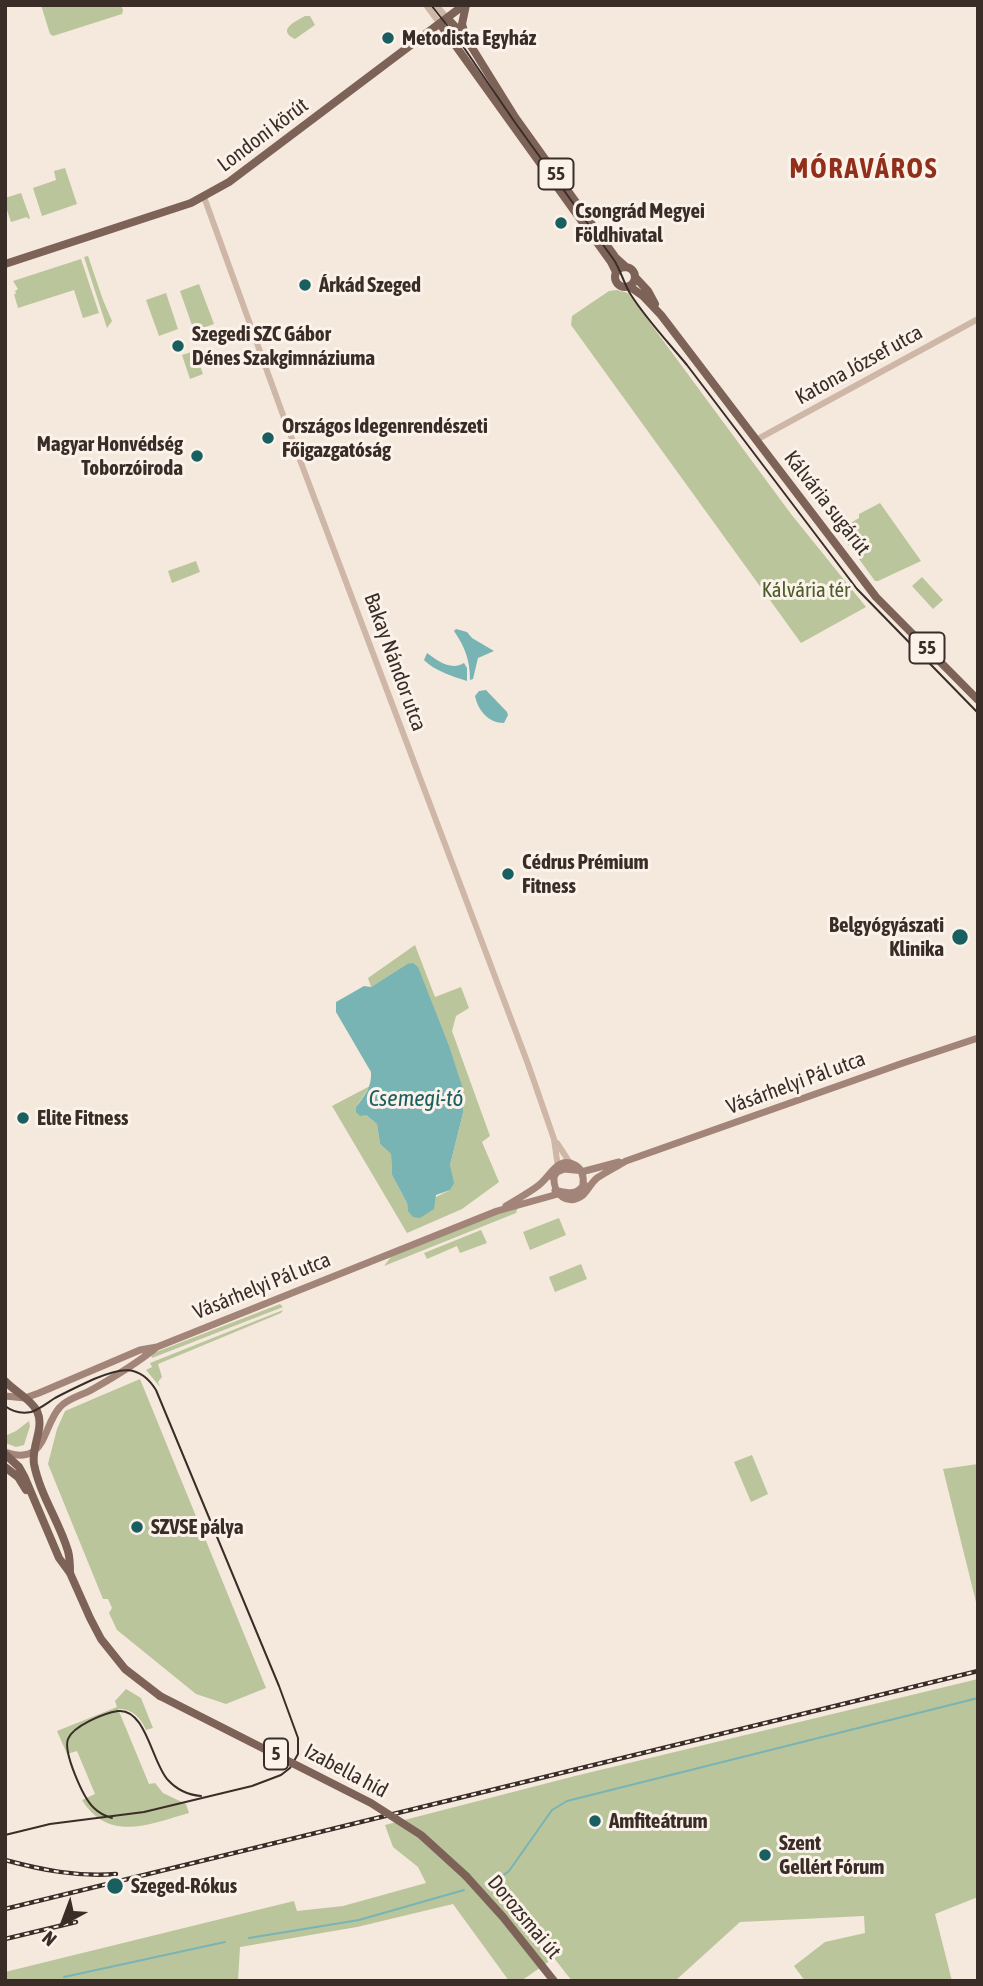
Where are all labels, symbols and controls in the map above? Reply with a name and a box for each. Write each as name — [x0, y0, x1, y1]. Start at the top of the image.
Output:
place label: Metodista Egyház — [402, 25, 536, 51]
marker: Metodista Egyház — [380, 30, 396, 46]
street label: Londoni körút — [213, 93, 313, 177]
district label: MÓRAVÁROS — [791, 152, 937, 186]
road number: 55 — [538, 158, 574, 190]
place label: Csongrád Megyei Földhivatal — [575, 198, 705, 248]
marker: Csongrád Megyei Földhivatal — [553, 215, 569, 231]
place label: Árkád Szeged — [319, 272, 421, 298]
marker: Árkád Szeged — [297, 277, 313, 293]
street label: Katona József utca — [791, 320, 927, 410]
place label: Szegedi SZC Gábor Dénes Szakgimnáziuma — [192, 321, 375, 371]
marker: Szegedi SZC Gábor Dénes Szakgimnáziuma — [170, 338, 186, 354]
place label: Országos Idegenrendészeti Főigazgatóság — [282, 413, 488, 463]
marker: Országos Idegenrendészeti Főigazgatóság — [260, 430, 276, 446]
place label: Magyar Honvédség Toborzóiroda — [37, 431, 183, 481]
street label: Kálvária sugárút — [779, 446, 875, 560]
marker: Magyar Honvédség Toborzóiroda — [189, 448, 205, 464]
park label: Kálvária tér — [762, 577, 850, 603]
street label: Bakay Nándor utca — [358, 590, 432, 734]
road number: 55 — [909, 632, 944, 664]
place label: Cédrus Prémium Fitness — [522, 849, 649, 899]
marker: Cédrus Prémium Fitness — [500, 866, 516, 882]
place label: Belgyógyászati Klinika — [829, 912, 944, 962]
marker: Belgyógyászati Klinika — [950, 927, 970, 947]
street label: Vásárhelyi Pál utca — [723, 1046, 869, 1120]
water label: Csemegi-tó — [369, 1085, 463, 1113]
place label: Elite Fitness — [37, 1105, 128, 1131]
marker: Elite Fitness — [15, 1110, 31, 1126]
street label: Vásárhelyi Pál utca — [190, 1247, 334, 1325]
place label: SZVSE pálya — [151, 1514, 243, 1540]
marker: SZVSE pálya — [129, 1519, 145, 1535]
road number: 5 — [264, 1738, 288, 1770]
street label: Izabella híd — [300, 1739, 392, 1803]
place label: Amfiteátrum — [609, 1808, 708, 1834]
marker: Amfiteátrum — [587, 1813, 603, 1829]
place label: Szent Gellért Fórum — [779, 1830, 884, 1880]
marker: Szent Gellért Fórum — [757, 1847, 773, 1863]
street label: Dorozsmai út — [482, 1870, 566, 1964]
place label: Szeged-Rókus — [131, 1873, 237, 1899]
marker: Szeged-Rókus — [105, 1876, 125, 1896]
north arrow — [28, 1888, 98, 1958]
text: N — [38, 1927, 61, 1951]

